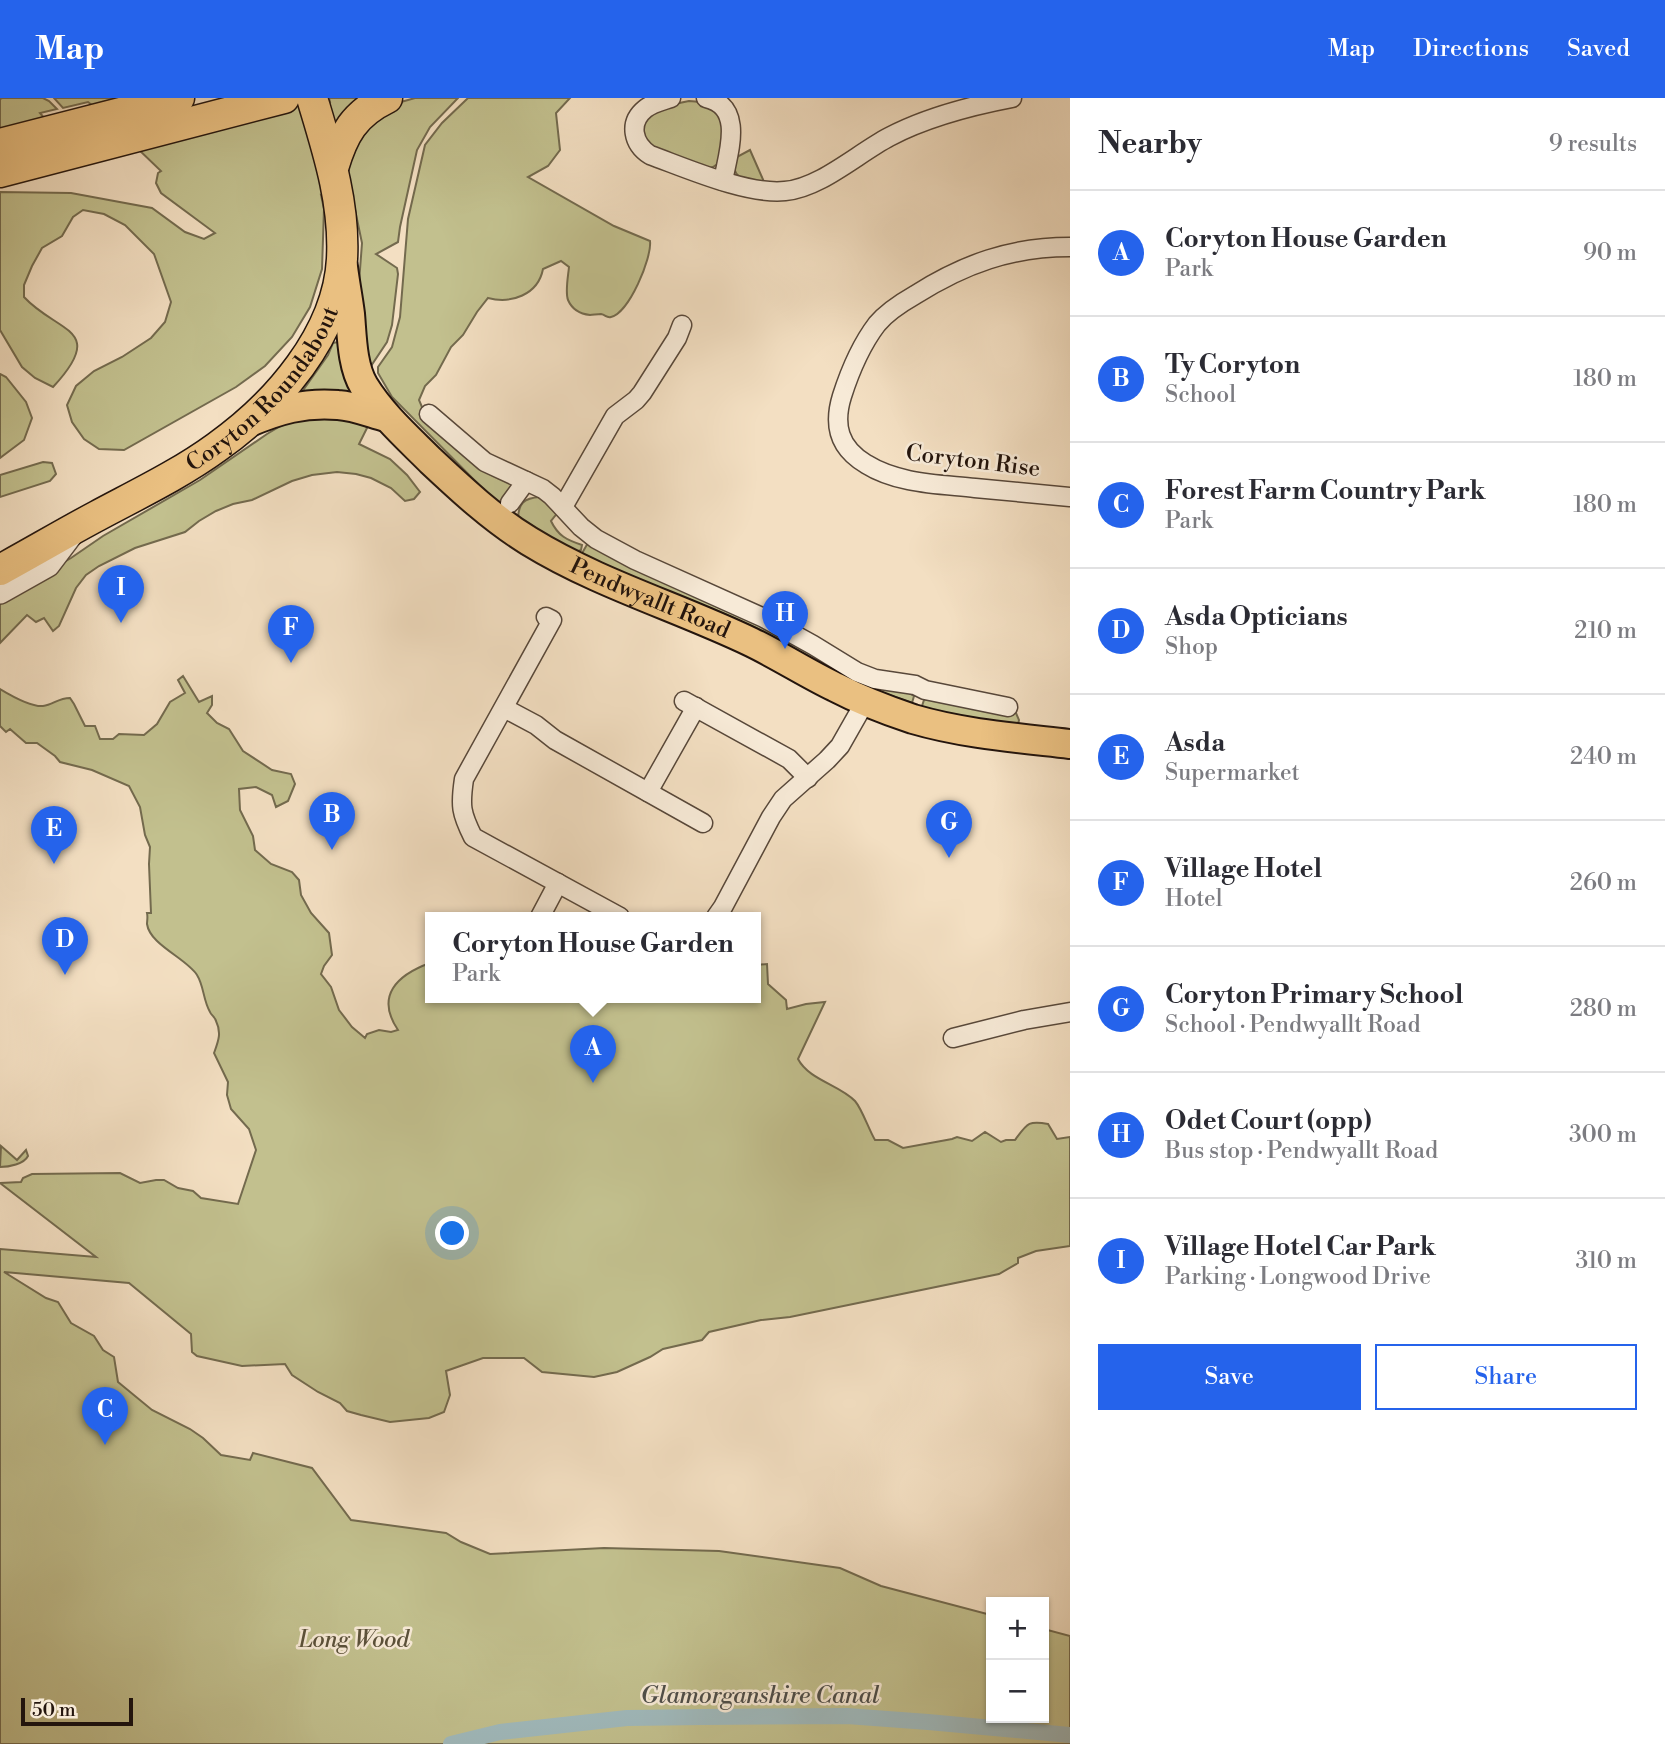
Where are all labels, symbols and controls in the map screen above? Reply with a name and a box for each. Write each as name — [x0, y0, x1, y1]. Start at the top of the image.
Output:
text: Map — [35, 29, 104, 70]
text: Map — [1328, 34, 1375, 64]
text: Directions — [1413, 34, 1529, 64]
text: Saved — [1567, 34, 1630, 64]
text: Nearby — [1098, 125, 1202, 163]
text: 9 results — [1549, 130, 1637, 158]
text: Coryton House Garden — [1165, 223, 1447, 255]
text: A — [1113, 239, 1129, 267]
text: 90 m — [1583, 239, 1637, 267]
text: Park — [1165, 255, 1213, 283]
street label: Coryton Roundabout — [181, 302, 345, 478]
text: Ty Coryton — [1165, 349, 1300, 381]
text: B — [1112, 365, 1130, 393]
text: 180 m — [1573, 365, 1637, 393]
text: School — [1165, 381, 1236, 409]
street label: Coryton Rise — [904, 439, 1042, 483]
text: Forest Farm Country Park — [1165, 475, 1486, 507]
text: C — [1113, 491, 1129, 519]
text: 180 m — [1573, 491, 1637, 519]
text: Park — [1165, 507, 1213, 535]
street label: Pendwyallt Road — [565, 552, 734, 645]
pin: I — [98, 565, 144, 623]
pin: H — [762, 591, 808, 649]
text: Asda Opticians — [1165, 601, 1348, 633]
pin: F — [268, 605, 314, 663]
text: D — [1112, 617, 1130, 645]
text: 210 m — [1574, 617, 1637, 645]
text: Shop — [1165, 633, 1218, 661]
text: Asda — [1165, 727, 1225, 759]
text: E — [1113, 743, 1129, 771]
text: 240 m — [1570, 743, 1637, 771]
text: Supermarket — [1165, 759, 1300, 787]
pin: B — [309, 792, 355, 850]
pin: G — [926, 800, 972, 858]
pin: E — [31, 806, 77, 864]
text: Village Hotel — [1165, 853, 1322, 885]
text: F — [1113, 869, 1129, 897]
text: 260 m — [1570, 869, 1637, 897]
text: Hotel — [1165, 885, 1223, 913]
popup — [425, 912, 761, 1003]
pin: D — [42, 917, 88, 975]
text: Coryton House Garden — [452, 928, 734, 960]
text: Park — [452, 960, 500, 988]
text: Coryton Primary School — [1165, 979, 1463, 1011]
text: G — [1112, 995, 1130, 1023]
text: 280 m — [1570, 995, 1637, 1023]
text: School · Pendwyallt Road — [1165, 1011, 1421, 1039]
pin: A — [570, 1025, 616, 1083]
text: Odet Court (opp) — [1165, 1105, 1371, 1137]
text: H — [1112, 1121, 1131, 1149]
text: 300 m — [1569, 1121, 1637, 1149]
text: Bus stop · Pendwyallt Road — [1165, 1137, 1438, 1165]
your location — [435, 1216, 469, 1250]
text: Village Hotel Car Park — [1165, 1231, 1436, 1263]
text: I — [1117, 1247, 1125, 1275]
text: 310 m — [1576, 1247, 1637, 1275]
text: Parking · Longwood Drive — [1165, 1263, 1431, 1291]
button: Save — [1098, 1344, 1361, 1410]
button: Share — [1375, 1344, 1637, 1410]
pin: C — [82, 1387, 128, 1445]
map controls — [986, 1597, 1049, 1723]
button: + — [986, 1597, 1049, 1660]
park label: Long Wood — [298, 1626, 410, 1654]
button: − — [986, 1660, 1049, 1723]
water label: Glamorganshire Canal — [640, 1681, 880, 1711]
scale bar — [21, 1695, 133, 1727]
text: 50 m — [32, 1698, 76, 1722]

